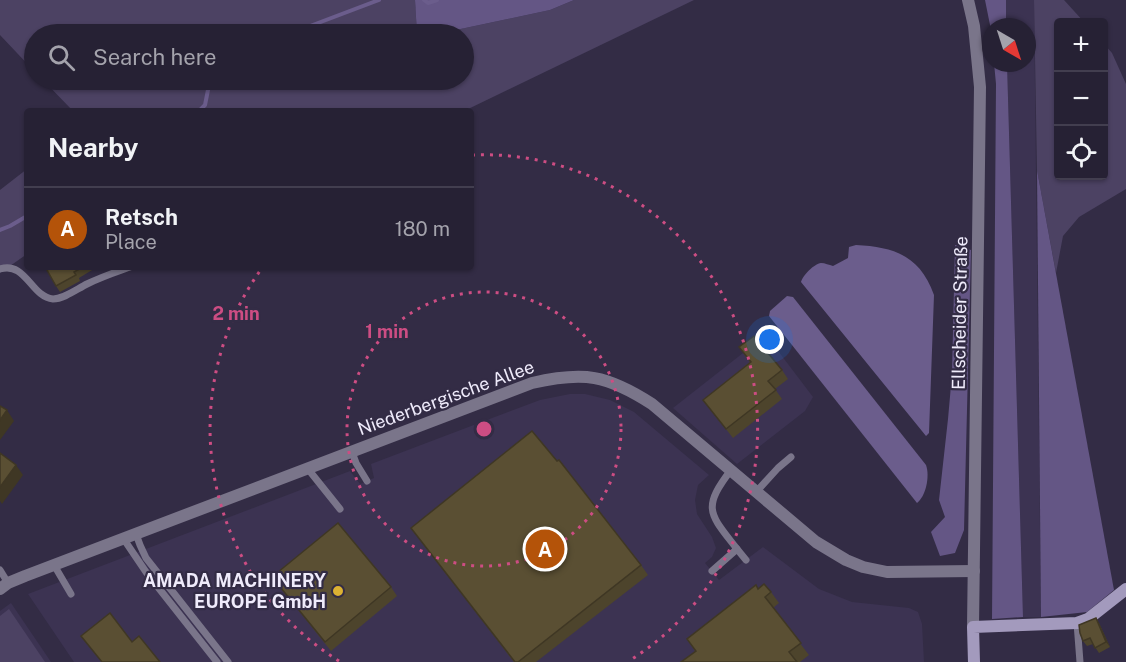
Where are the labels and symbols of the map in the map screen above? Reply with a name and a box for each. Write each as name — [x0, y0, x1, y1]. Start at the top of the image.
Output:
north arrow — [982, 18, 1036, 72]
street label: Ellscheider Straße — [948, 236, 971, 390]
text: 2 min — [212, 303, 260, 324]
text: 1 min — [365, 321, 409, 342]
your location — [755, 325, 784, 354]
street label: Niederbergische Allee — [355, 356, 537, 439]
centre of rings — [474, 419, 494, 439]
pin: A — [526, 526, 564, 572]
place label: AMADA MACHINERY EUROPE GmbH — [143, 570, 326, 612]
marker: AMADA MACHINERY EUROPE GmbH — [331, 584, 345, 598]

